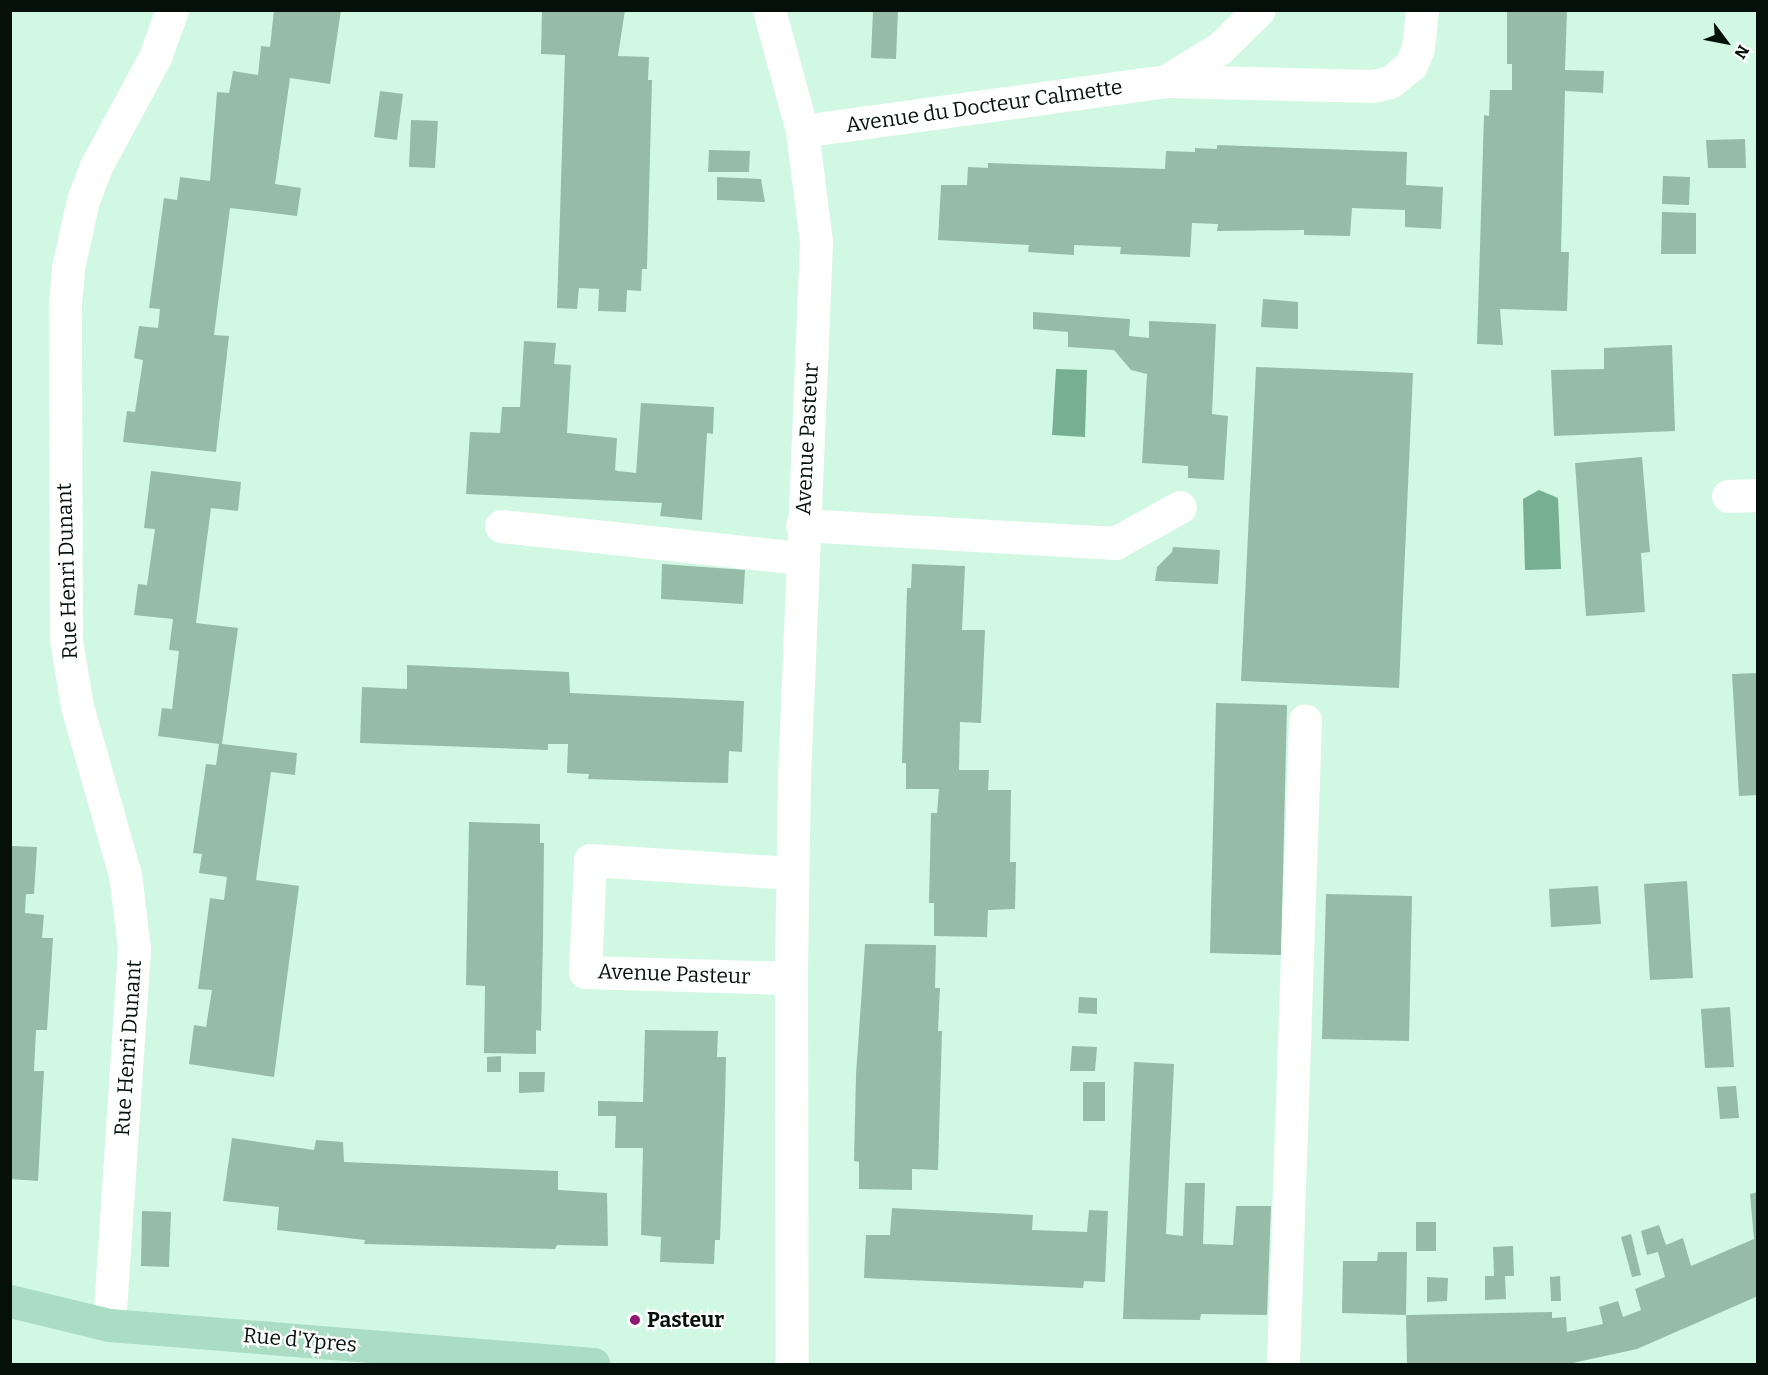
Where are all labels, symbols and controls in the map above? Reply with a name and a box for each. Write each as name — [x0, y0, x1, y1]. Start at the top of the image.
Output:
north arrow — [1696, 12, 1756, 72]
text: N — [1730, 42, 1753, 62]
street label: Avenue du Docteur Calmette — [844, 74, 1124, 138]
street label: Avenue Pasteur — [790, 362, 824, 516]
street label: Rue Henri Dunant — [51, 482, 83, 660]
street label: Rue Henri Dunant — [109, 959, 147, 1137]
street label: Avenue Pasteur — [597, 959, 751, 989]
place label: Pasteur — [647, 1307, 724, 1333]
marker: Pasteur — [628, 1313, 642, 1327]
street label: Rue d'Ypres — [242, 1322, 358, 1358]

